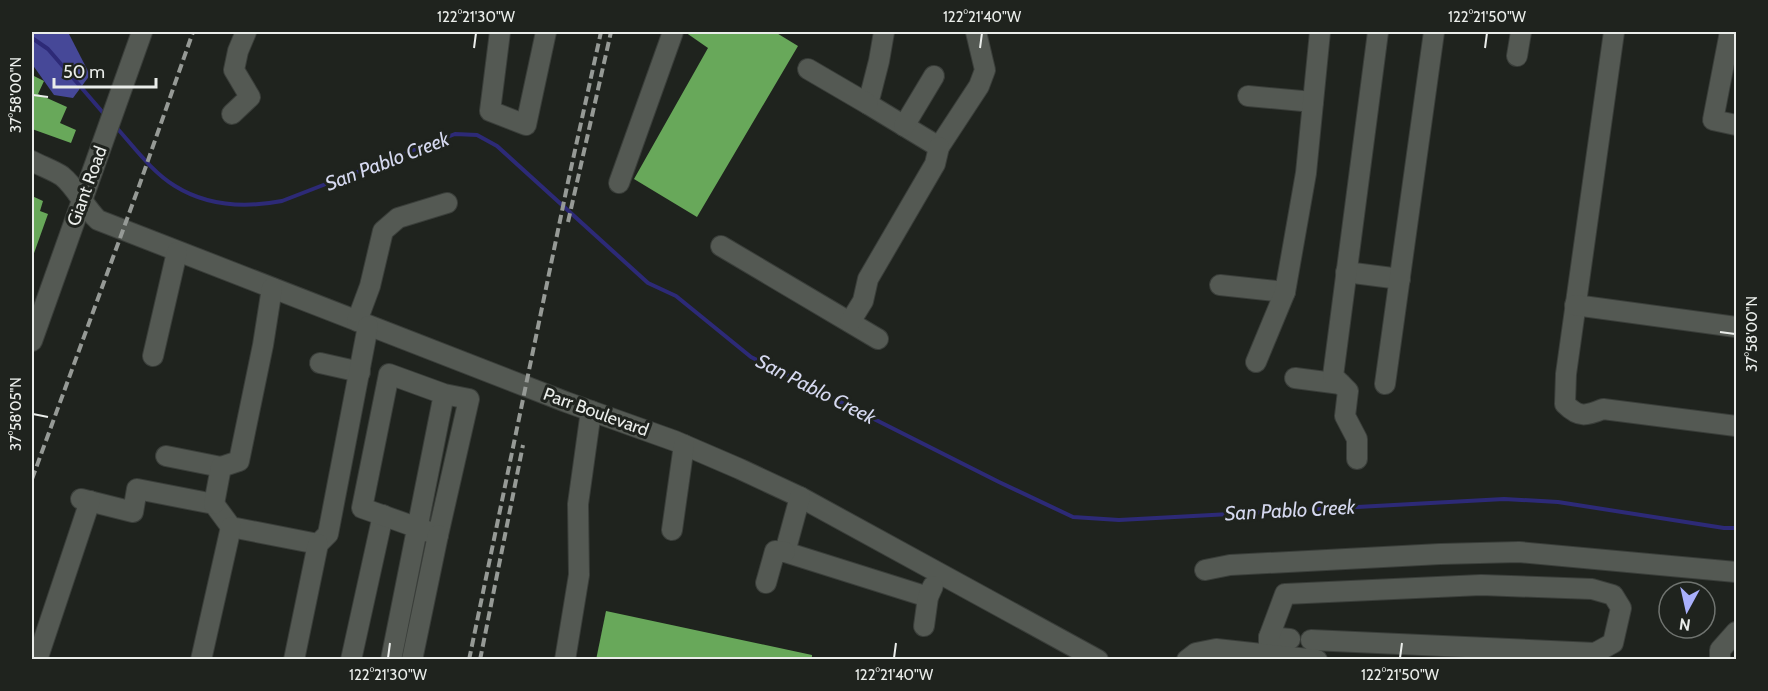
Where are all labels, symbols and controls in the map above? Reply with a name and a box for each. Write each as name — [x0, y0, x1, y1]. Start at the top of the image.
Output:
text: 122°21'30"W — [437, 8, 516, 26]
text: 122°21'40"W — [943, 8, 1022, 26]
text: 122°21'50"W — [1448, 8, 1527, 26]
scale bar — [54, 51, 156, 89]
text: 37°58'00"N — [7, 57, 25, 133]
text: 50 m — [63, 61, 105, 83]
water label: San Pablo Creek — [322, 126, 454, 196]
street label: Giant Road — [62, 143, 112, 229]
text: 37°58'00"N — [1743, 296, 1761, 372]
water label: San Pablo Creek — [752, 349, 881, 430]
text: 37°58'05"N — [7, 377, 25, 451]
street label: Parr Boulevard — [540, 383, 652, 441]
water label: San Pablo Creek — [1224, 495, 1357, 525]
north arrow — [1657, 580, 1717, 640]
text: N — [1678, 614, 1692, 635]
text: 122°21'30"W — [349, 666, 428, 684]
text: 122°21'40"W — [855, 666, 934, 684]
text: 122°21'50"W — [1361, 666, 1440, 684]

